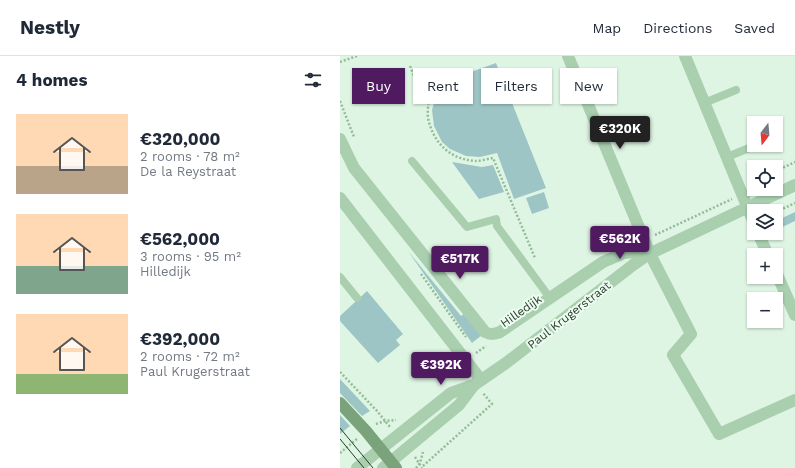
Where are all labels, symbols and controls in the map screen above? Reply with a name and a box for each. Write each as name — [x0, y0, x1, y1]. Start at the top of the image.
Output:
text: Nestly — [20, 16, 80, 39]
text: Map — [593, 20, 621, 36]
text: Directions — [643, 20, 712, 36]
text: Saved — [734, 20, 775, 36]
chip: Buy — [352, 68, 405, 104]
chip: Rent — [413, 68, 473, 104]
chip: Filters — [481, 68, 552, 104]
chip: New — [560, 68, 617, 104]
icon: filters — [302, 69, 324, 91]
text: 4 homes — [16, 70, 87, 90]
pin: €320K — [592, 116, 648, 150]
north arrow — [747, 116, 783, 152]
map controls — [747, 116, 783, 328]
text: €320K — [599, 121, 641, 136]
text: €320,000 — [140, 129, 221, 149]
icon: home — [48, 130, 96, 178]
text: 2 rooms · 78 m² — [140, 149, 240, 164]
button: locate — [747, 160, 783, 196]
text: De la Reystraat — [140, 164, 236, 179]
button: layers — [747, 204, 783, 240]
pin: €562K — [592, 226, 648, 260]
text: €562,000 — [140, 229, 220, 249]
icon: home — [48, 230, 96, 278]
text: €562K — [599, 231, 641, 246]
pin: €517K — [432, 246, 488, 280]
button: + — [747, 248, 783, 284]
text: 3 rooms · 95 m² — [140, 249, 241, 264]
text: €517K — [440, 251, 480, 266]
text: Hilledijk — [140, 264, 191, 279]
street label: Paul Krugerstraat — [525, 278, 613, 352]
street label: Hilledijk — [498, 292, 544, 330]
button: − — [747, 292, 783, 328]
text: €392,000 — [140, 329, 220, 349]
icon: home — [48, 330, 96, 378]
text: 2 rooms · 72 m² — [140, 349, 240, 364]
pin: €392K — [413, 352, 469, 386]
text: €392K — [420, 357, 462, 372]
text: Paul Krugerstraat — [140, 364, 250, 379]

